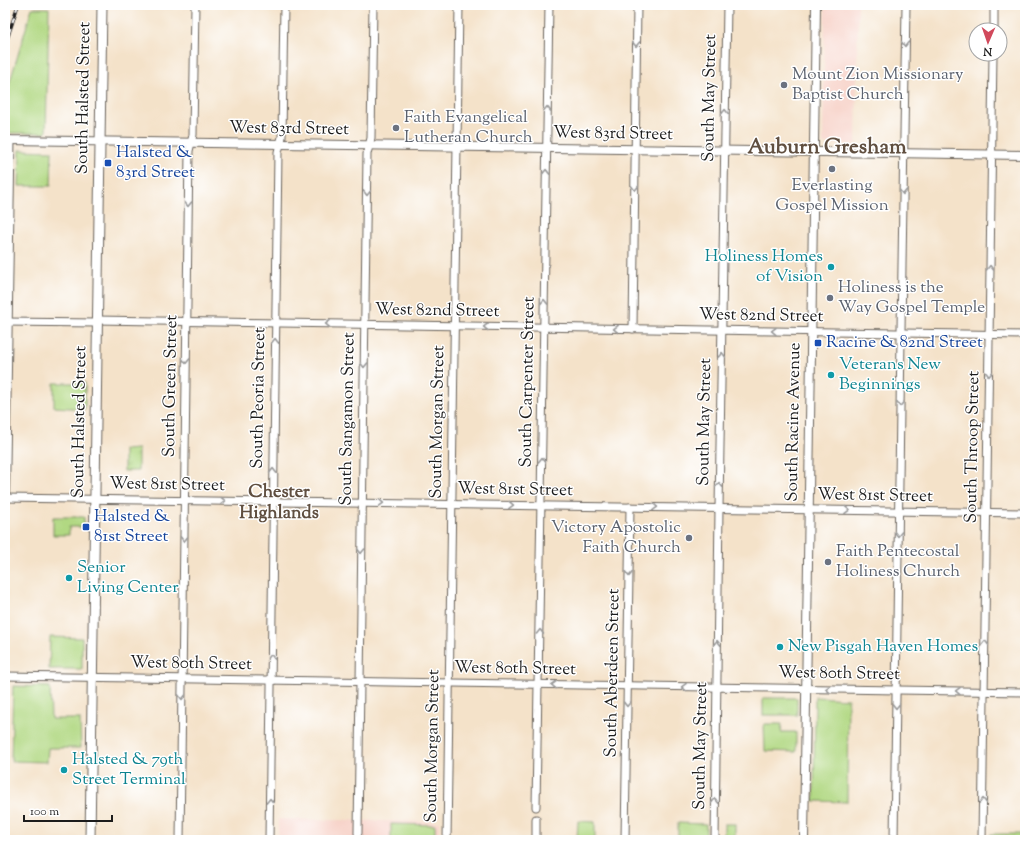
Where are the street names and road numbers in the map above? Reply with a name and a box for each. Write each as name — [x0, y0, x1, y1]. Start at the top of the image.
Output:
street label: South Halsted Street — [71, 22, 97, 174]
street label: South May Street — [697, 34, 723, 162]
street label: West 83rd Street — [229, 116, 349, 142]
street label: West 83rd Street — [553, 121, 673, 147]
street label: South Carpenter Street — [515, 296, 541, 468]
street label: West 82nd Street — [375, 298, 500, 324]
street label: West 82nd Street — [699, 303, 824, 329]
street label: South Green Street — [158, 314, 184, 457]
street label: South Peoria Street — [246, 327, 272, 469]
street label: South Sangamon Street — [334, 332, 362, 506]
street label: South Racine Avenue — [781, 342, 807, 502]
street label: South Morgan Street — [425, 345, 451, 499]
street label: South Halsted Street — [67, 346, 93, 498]
street label: South May Street — [692, 358, 718, 486]
street label: South Throop Street — [960, 371, 986, 523]
street label: West 81st Street — [109, 472, 225, 498]
street label: West 81st Street — [457, 477, 573, 503]
street label: West 81st Street — [817, 483, 933, 509]
street label: South Aberdeen Street — [600, 588, 626, 758]
street label: West 80th Street — [130, 651, 252, 677]
street label: West 80th Street — [454, 656, 576, 682]
street label: West 80th Street — [778, 661, 900, 687]
street label: South Morgan Street — [420, 669, 446, 823]
street label: South May Street — [688, 682, 714, 810]

